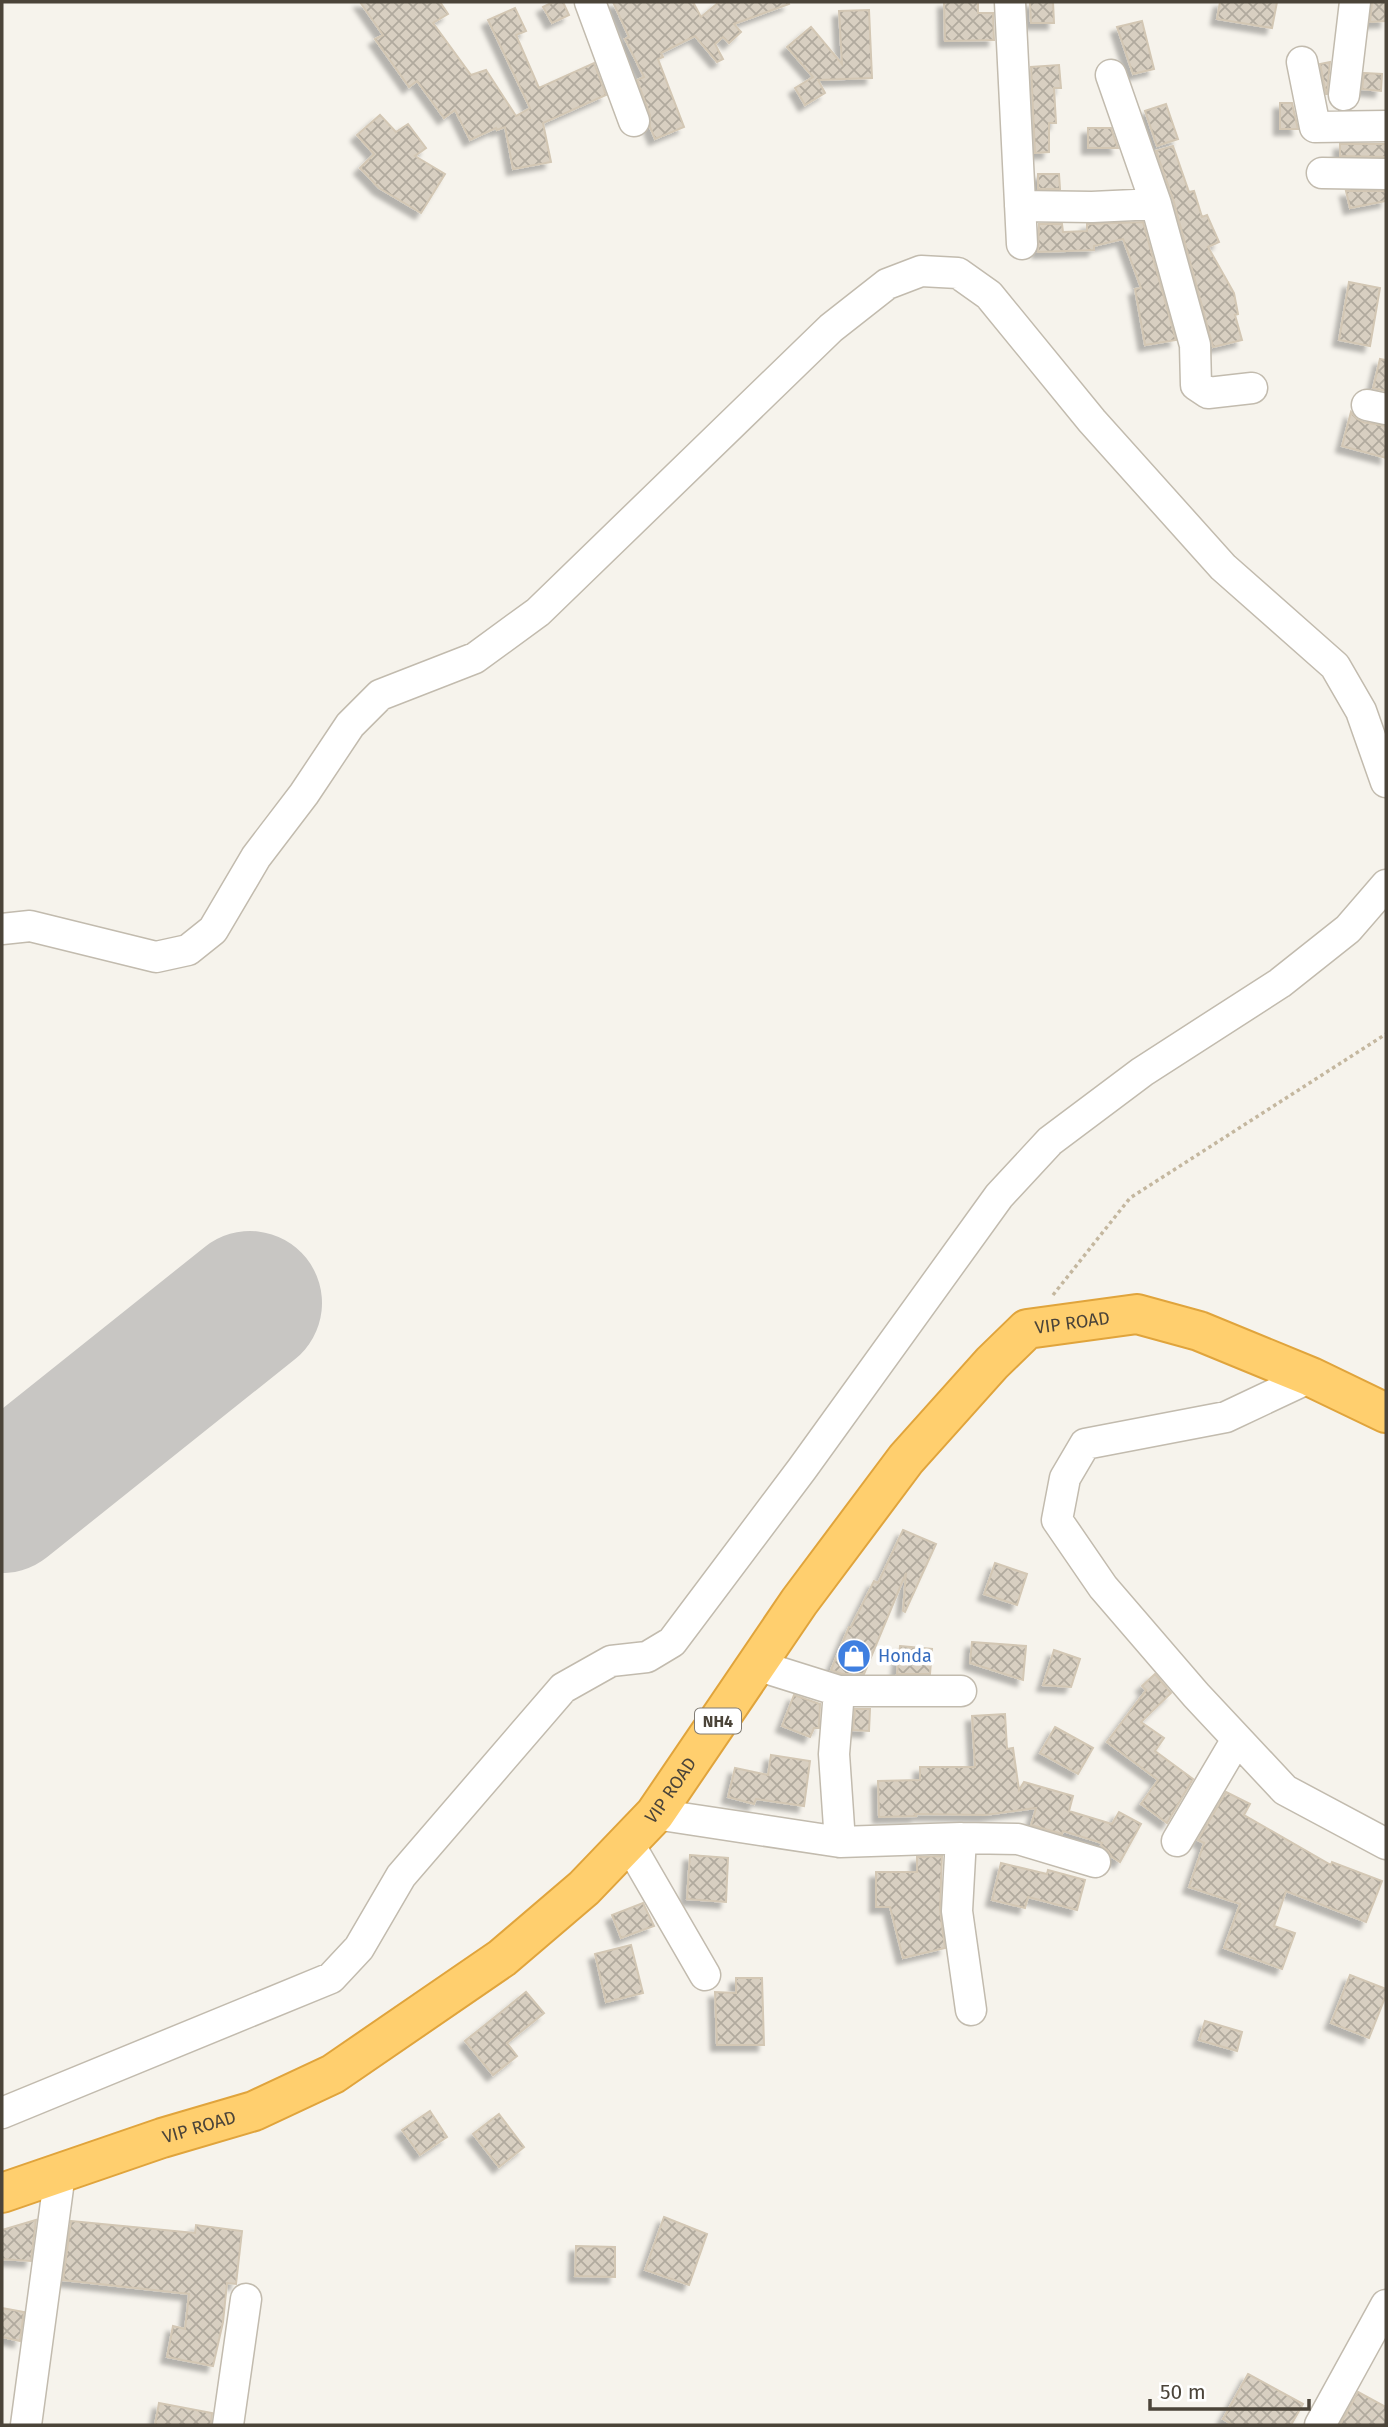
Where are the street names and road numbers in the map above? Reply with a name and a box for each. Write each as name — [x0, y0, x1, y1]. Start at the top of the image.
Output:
street label: VIP ROAD — [1033, 1307, 1111, 1339]
road number: NH4 — [695, 1708, 741, 1734]
street label: VIP ROAD — [641, 1753, 701, 1828]
street label: VIP ROAD — [160, 2106, 239, 2148]

